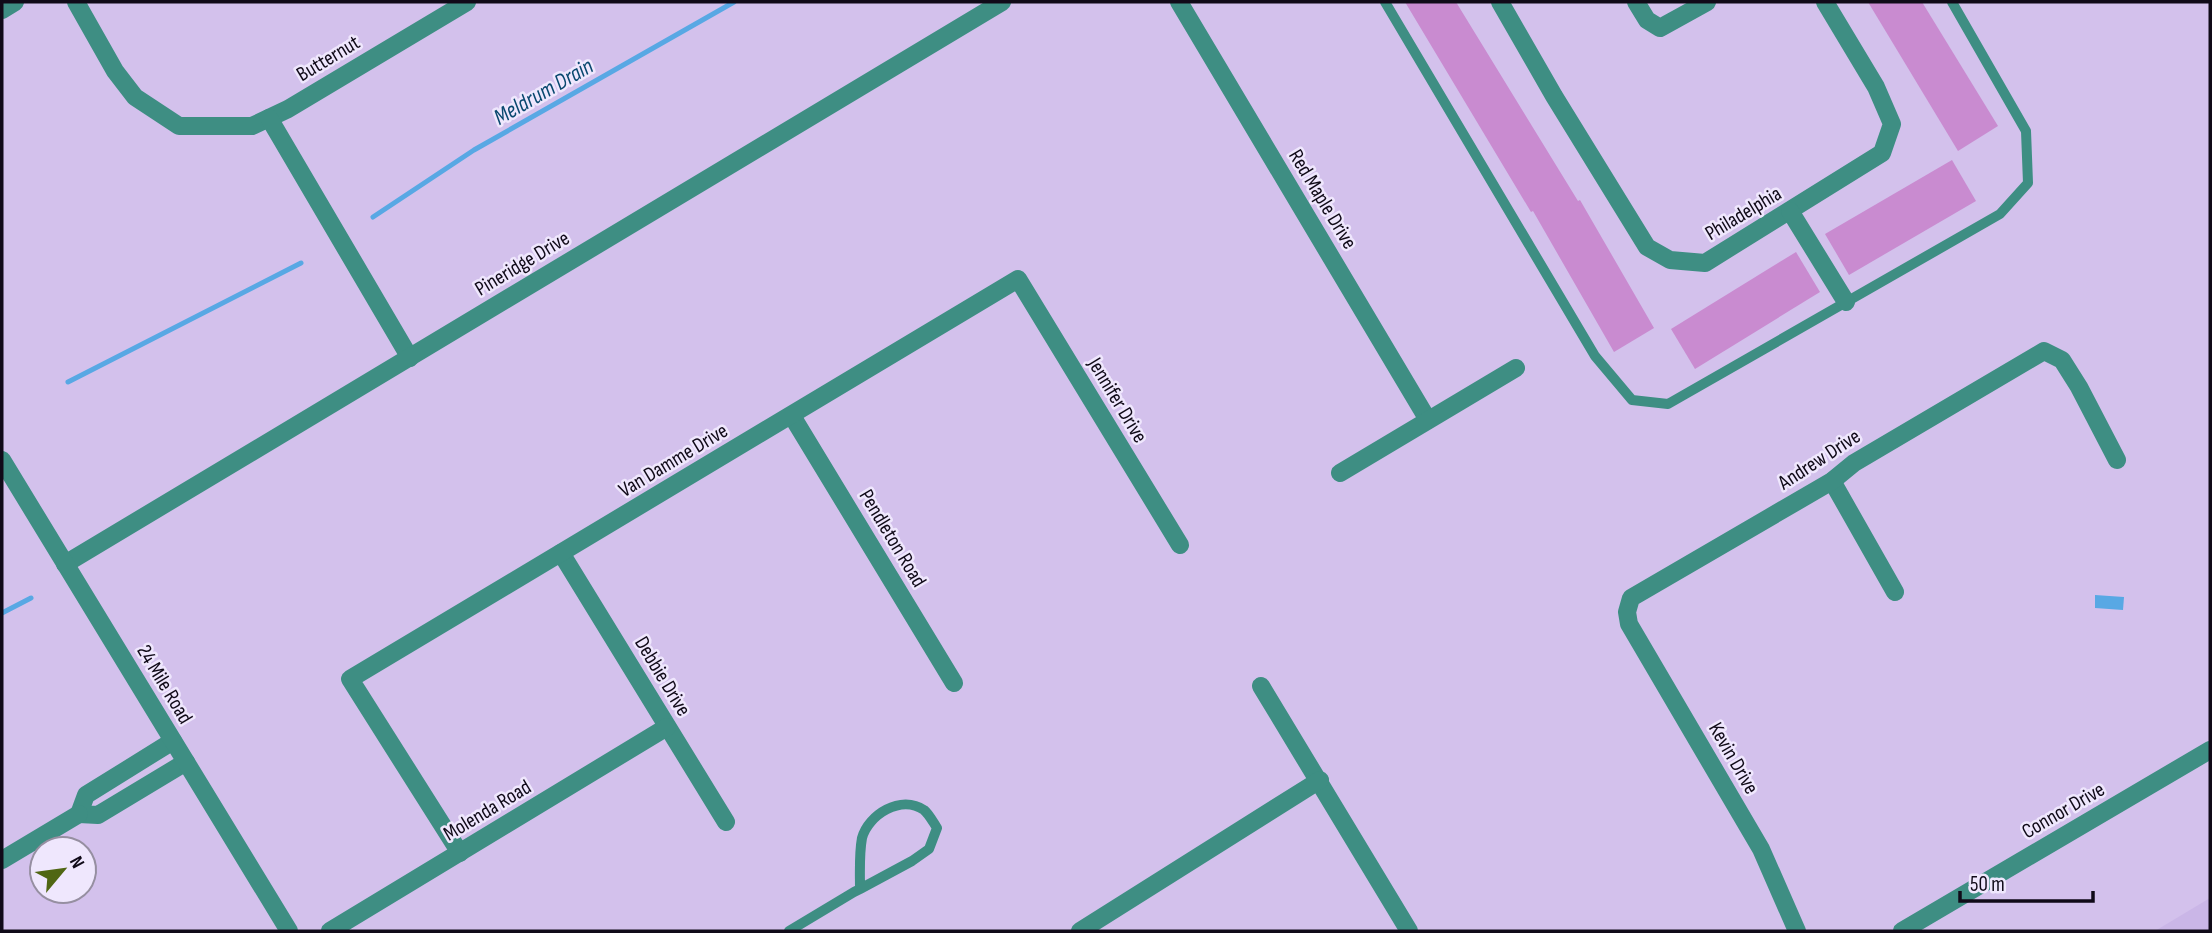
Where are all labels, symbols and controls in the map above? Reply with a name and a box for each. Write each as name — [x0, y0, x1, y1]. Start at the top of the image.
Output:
street label: Butternut — [292, 30, 364, 87]
water label: Meldrum Drain — [489, 52, 599, 132]
street label: Red Maple Drive — [1283, 145, 1362, 254]
street label: Philadelphia — [1701, 181, 1786, 246]
street label: Pineridge Drive — [471, 226, 574, 301]
street label: Jennifer Drive — [1082, 352, 1153, 447]
street label: Van Damme Drive — [614, 418, 732, 503]
street label: Andrew Drive — [1773, 424, 1865, 496]
street label: Pendleton Road — [854, 485, 932, 592]
street label: Debbie Drive — [629, 632, 696, 721]
street label: 24 Mile Road — [131, 640, 198, 728]
street label: Kevin Drive — [1703, 718, 1764, 798]
street label: Molenda Road — [439, 775, 536, 846]
street label: Connor Drive — [2017, 777, 2109, 844]
north arrow — [28, 835, 98, 905]
text: N — [64, 852, 89, 873]
scale bar — [1960, 860, 2093, 904]
text: 50 m — [1970, 872, 2005, 897]

